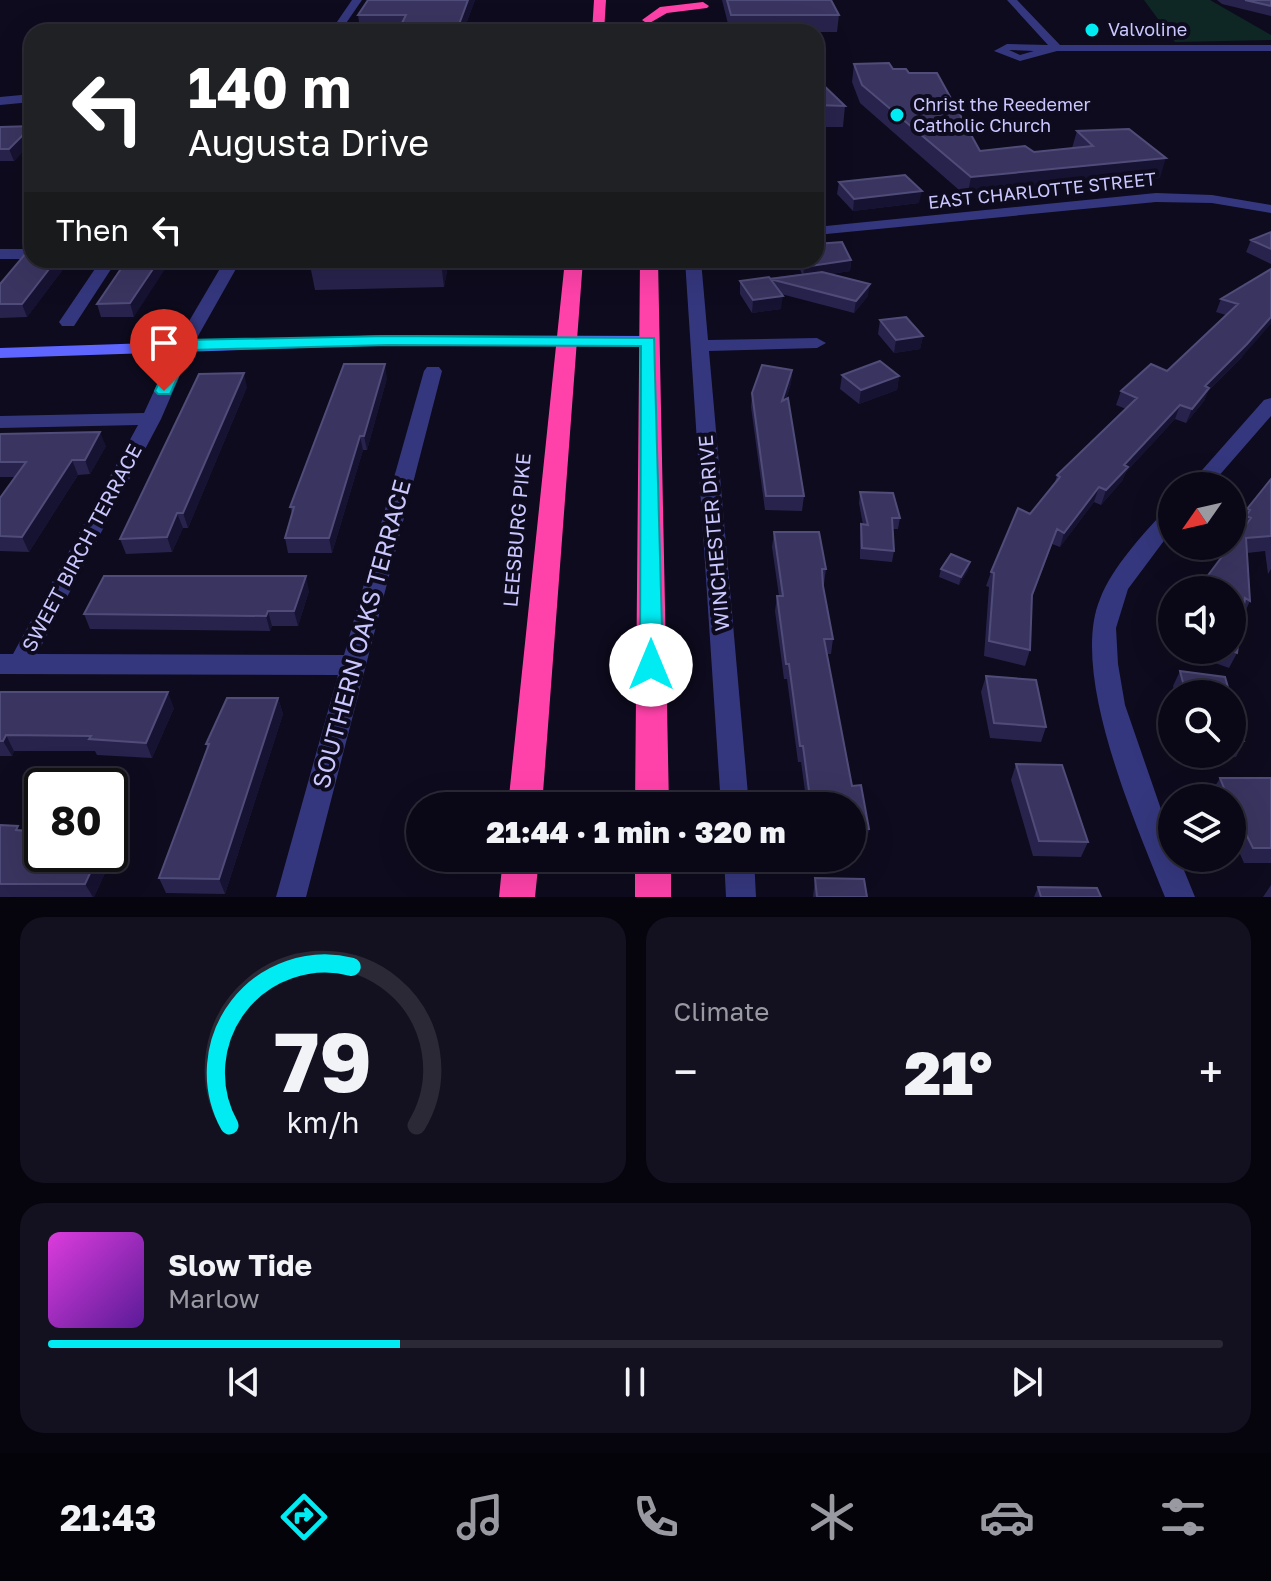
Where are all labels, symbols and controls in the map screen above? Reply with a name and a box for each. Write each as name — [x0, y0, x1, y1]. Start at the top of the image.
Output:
place label: Valvoline — [1108, 18, 1187, 40]
marker: Valvoline — [1083, 21, 1101, 39]
text: 140 m — [188, 53, 351, 120]
icon: left — [56, 56, 160, 160]
place label: Christ the Reedemer Catholic Church — [913, 93, 1090, 136]
marker: Christ the Reedemer Catholic Church — [888, 106, 906, 124]
text: Augusta Drive — [188, 121, 429, 164]
street label: EAST CHARLOTTE STREET — [927, 167, 1157, 213]
icon: left — [145, 208, 189, 252]
text: Then — [56, 212, 129, 248]
pin — [130, 309, 198, 391]
icon: arrive — [142, 321, 186, 365]
street label: WINCHESTER DRIVE — [692, 434, 734, 632]
street label: SWEET BIRCH TERRACE — [16, 440, 146, 655]
street label: LEESBURG PIKE — [497, 452, 535, 608]
north arrow — [1158, 472, 1246, 560]
map controls — [1158, 472, 1246, 872]
street label: SOUTHERN OAKS TERRACE — [305, 476, 416, 791]
button: sound — [1158, 576, 1246, 664]
position arrow — [609, 623, 693, 707]
button: search — [1158, 680, 1246, 768]
speed limit sign: 80 — [24, 768, 128, 872]
button: layers — [1158, 784, 1246, 872]
text: 21:44 · 1 min · 320 m — [486, 814, 786, 850]
text: Climate — [674, 996, 769, 1027]
text: 79 — [274, 1010, 372, 1110]
text: 21° — [904, 1036, 992, 1108]
text: − — [674, 1045, 698, 1098]
text: + — [1199, 1045, 1223, 1098]
text: km/h — [286, 1105, 359, 1139]
text: Slow Tide — [168, 1247, 312, 1283]
text: Marlow — [168, 1283, 260, 1314]
icon: previous — [222, 1360, 266, 1404]
icon: pause — [613, 1360, 657, 1404]
icon: next — [1005, 1360, 1049, 1404]
icon: directions — [276, 1489, 332, 1545]
icon: music — [452, 1489, 508, 1545]
icon: phone — [628, 1489, 684, 1545]
icon: climate — [804, 1489, 860, 1545]
icon: car — [979, 1489, 1035, 1545]
icon: filters — [1155, 1489, 1211, 1545]
text: 21:43 — [60, 1496, 156, 1539]

